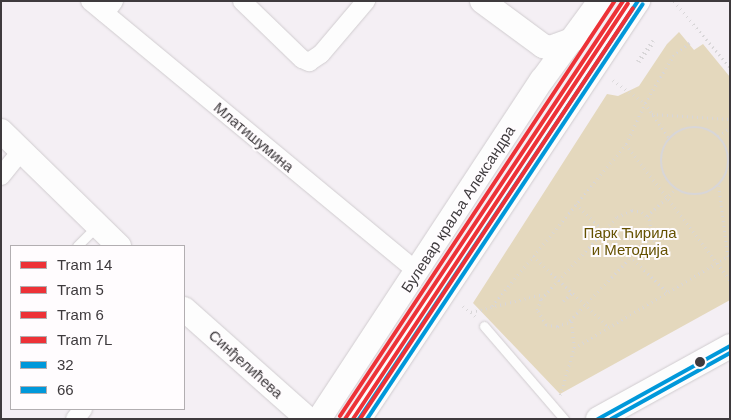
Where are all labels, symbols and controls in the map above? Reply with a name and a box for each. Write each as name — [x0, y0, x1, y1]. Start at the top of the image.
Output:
street label: Млатишумина — [210, 98, 298, 176]
street label: Булевар краља Александра — [397, 122, 519, 296]
park label: Парк Ћирила и Методија — [583, 223, 677, 258]
legend — [10, 245, 185, 410]
text: Tram 14 — [57, 256, 112, 273]
text: Tram 5 — [57, 281, 104, 298]
text: Tram 6 — [57, 306, 104, 323]
street label: Синђелићева — [205, 326, 287, 402]
text: Tram 7L — [57, 331, 112, 348]
text: 32 — [57, 356, 74, 373]
unlabelled marker — [695, 357, 705, 367]
text: 66 — [57, 381, 74, 398]

